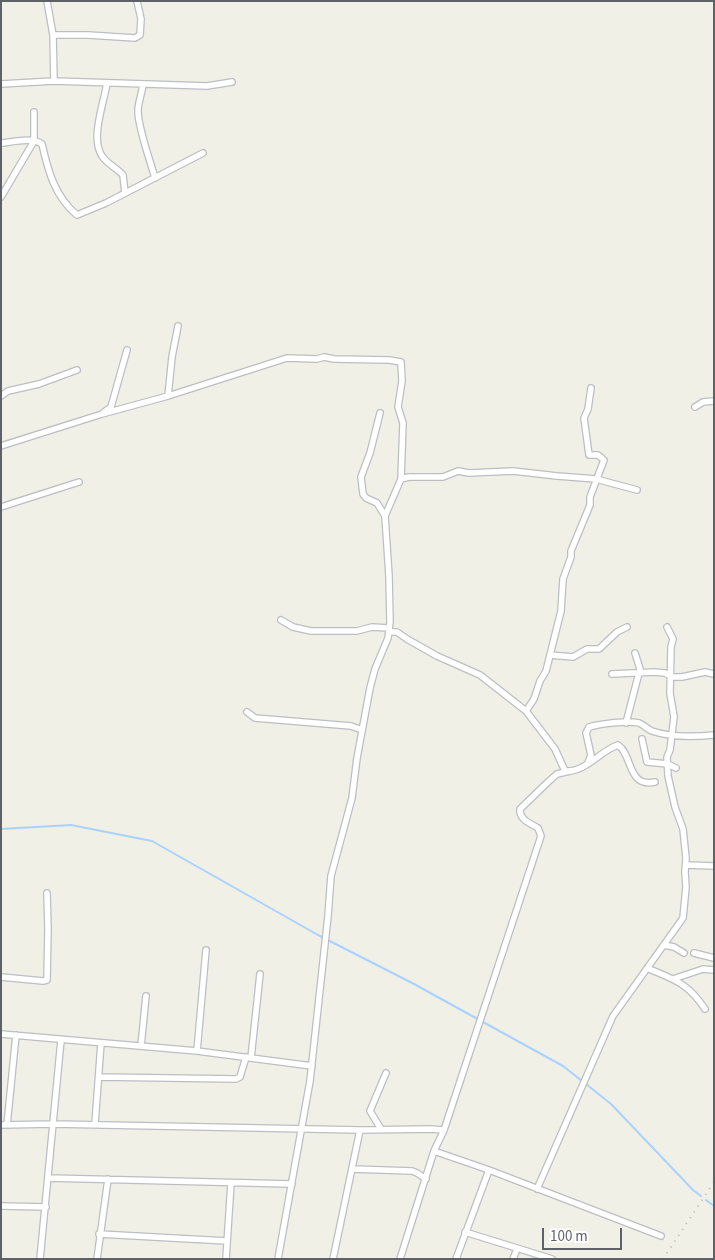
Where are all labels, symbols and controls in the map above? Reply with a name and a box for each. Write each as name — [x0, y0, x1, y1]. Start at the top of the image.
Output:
scale bar — [545, 1218, 625, 1250]
text: 100 m — [550, 1226, 588, 1247]

